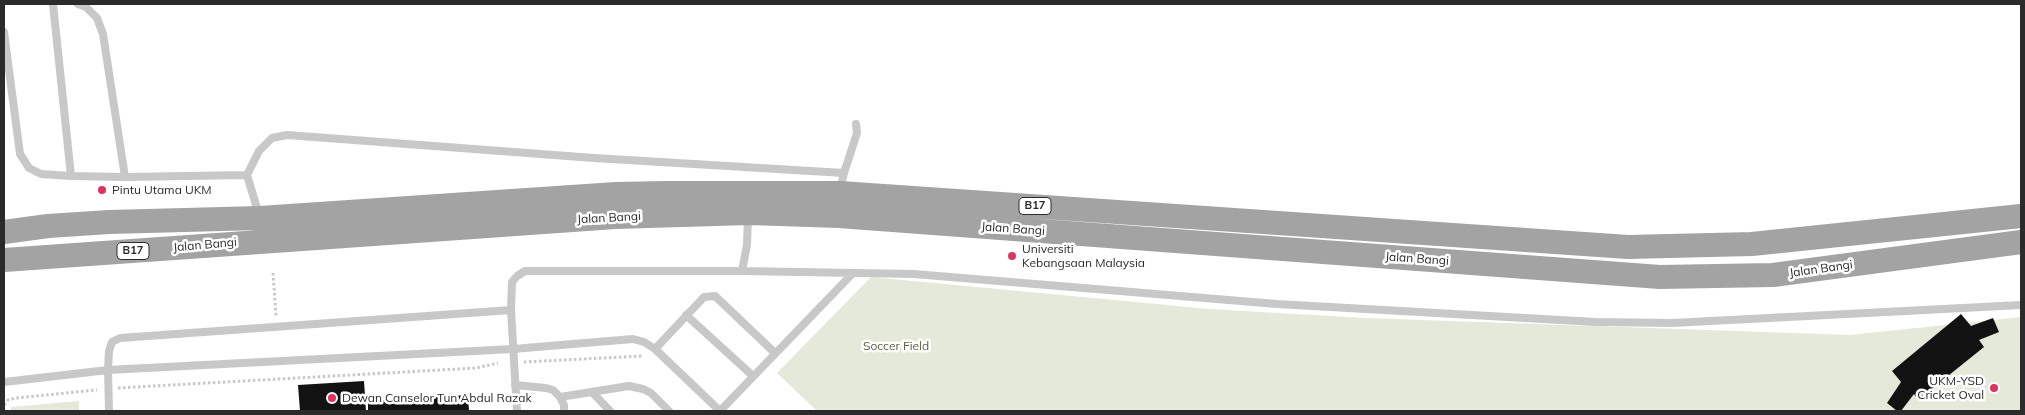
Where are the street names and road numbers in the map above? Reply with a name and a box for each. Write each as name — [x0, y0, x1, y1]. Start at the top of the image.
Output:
road number: B17 — [1019, 198, 1051, 215]
street label: Jalan Bangi — [577, 209, 641, 227]
street label: Jalan Bangi — [981, 220, 1045, 238]
street label: Jalan Bangi — [173, 235, 237, 255]
road number: B17 — [117, 242, 149, 260]
street label: Jalan Bangi — [1385, 250, 1449, 268]
street label: Jalan Bangi — [1788, 257, 1854, 281]

